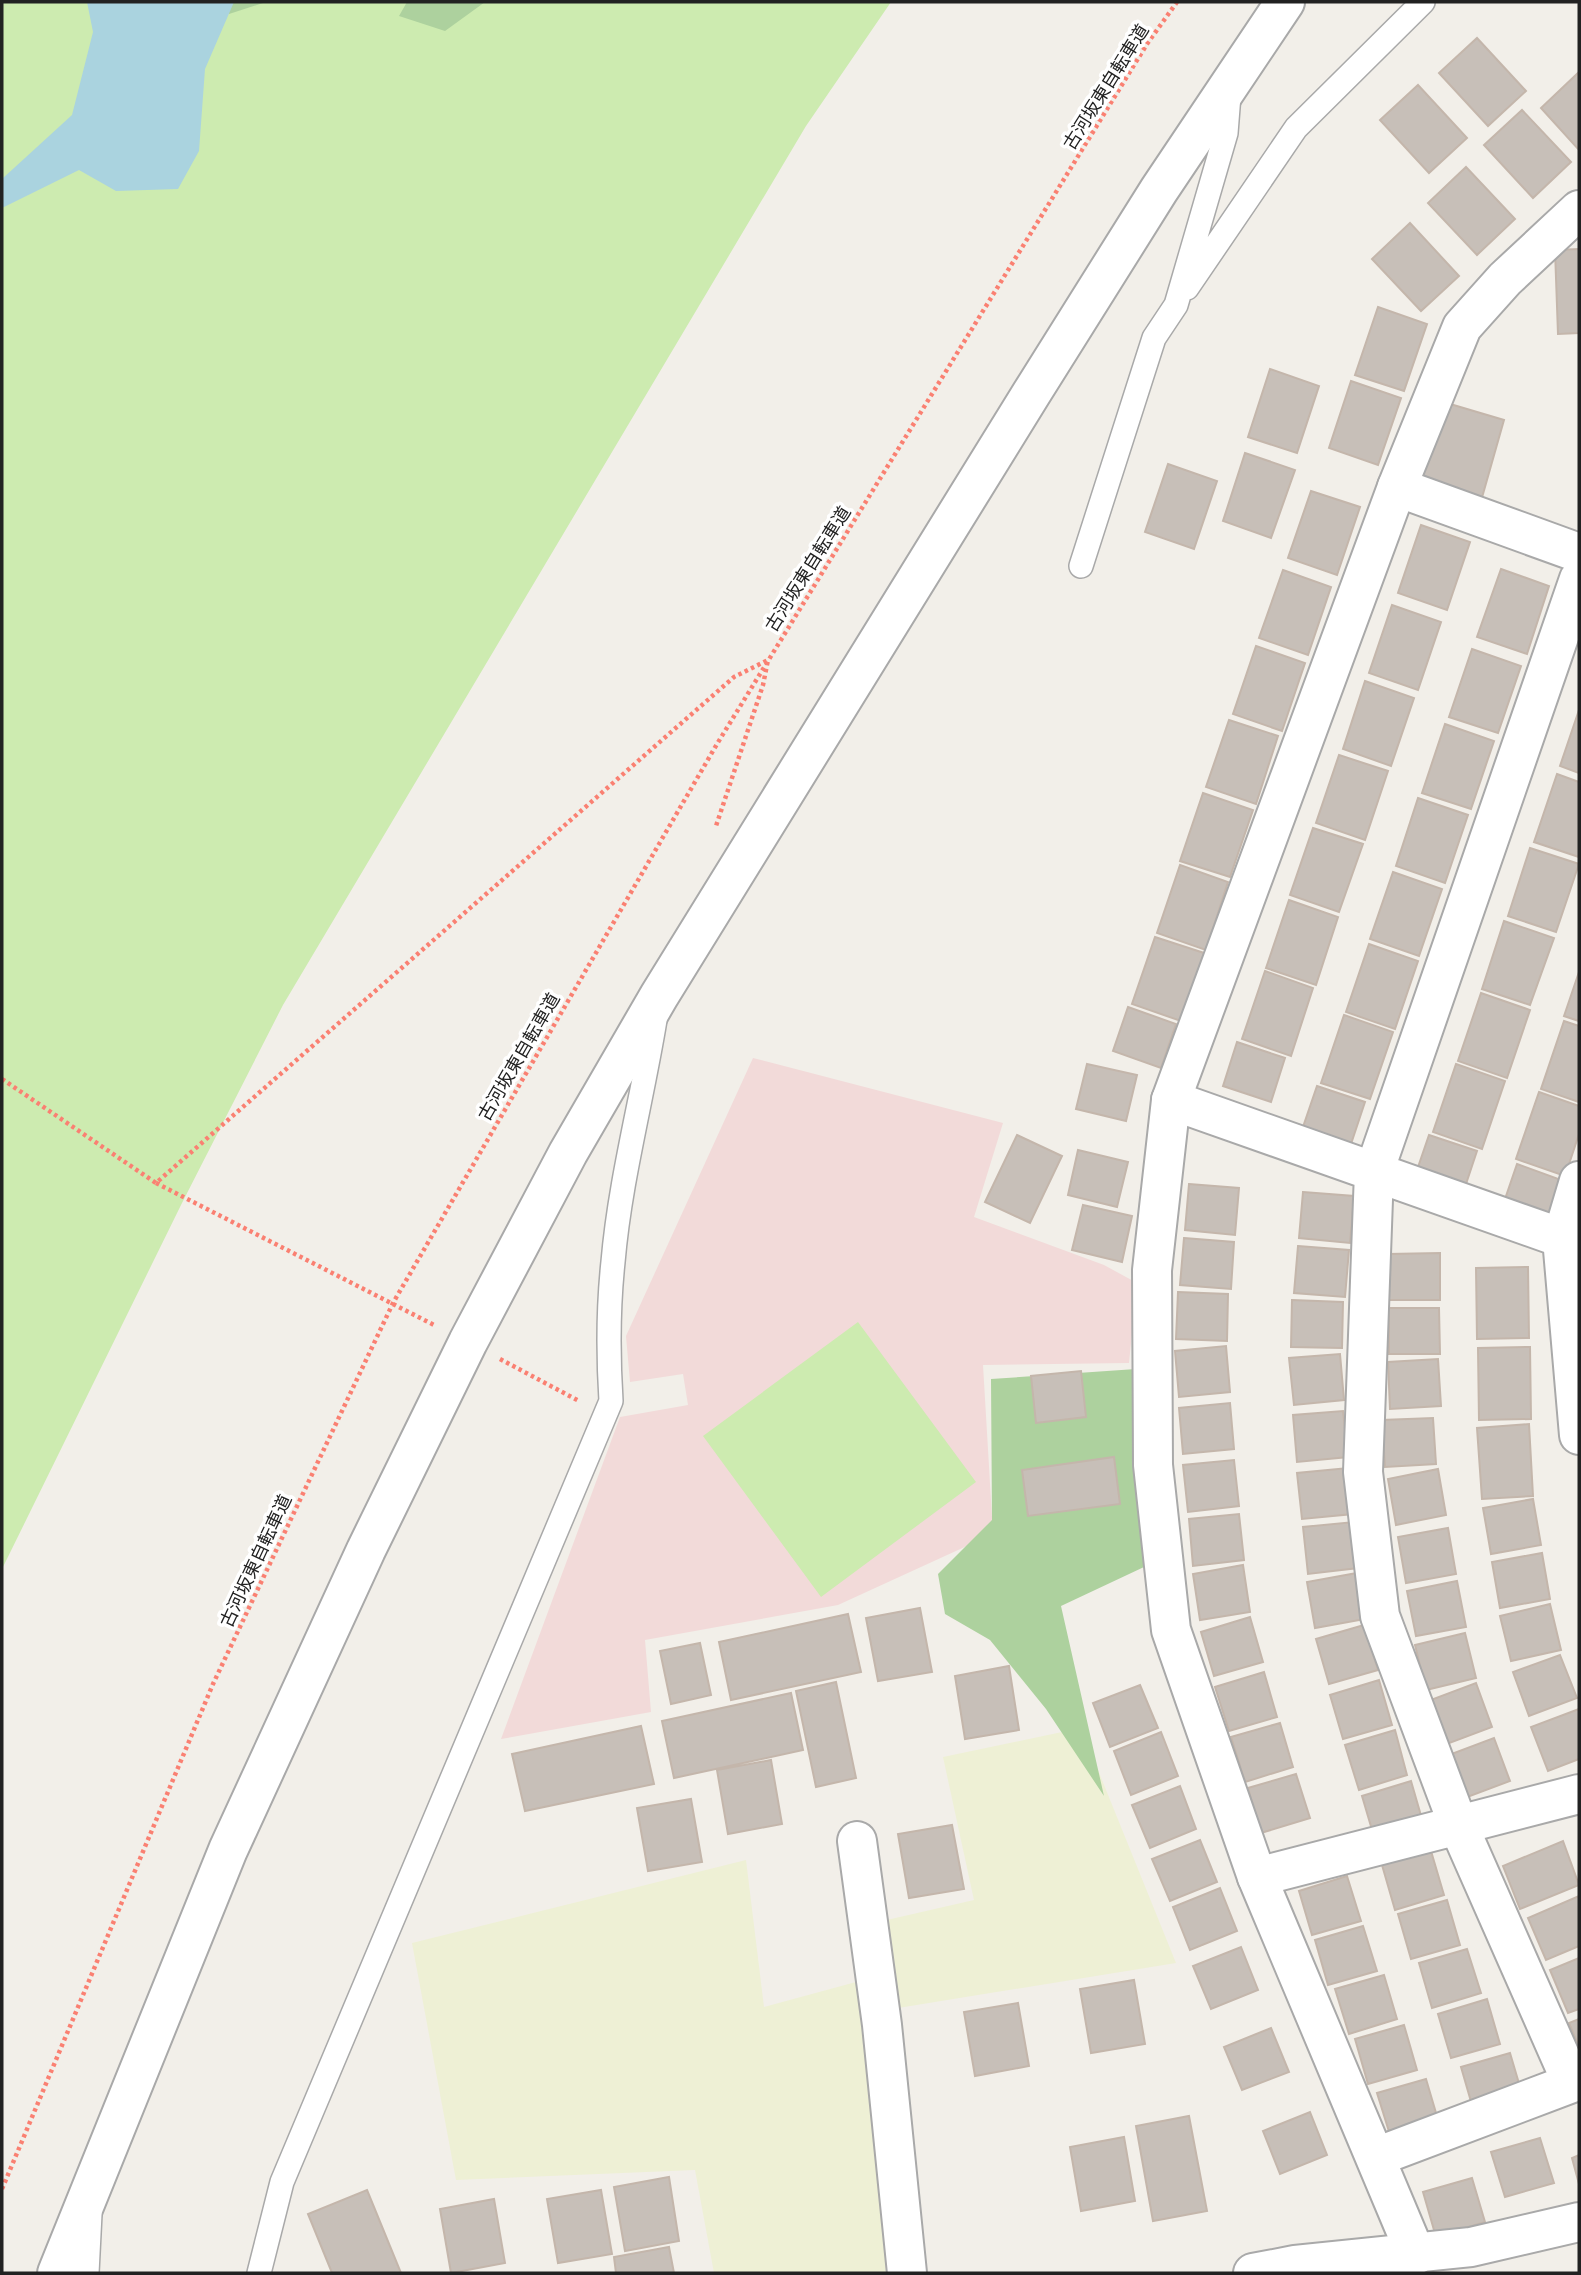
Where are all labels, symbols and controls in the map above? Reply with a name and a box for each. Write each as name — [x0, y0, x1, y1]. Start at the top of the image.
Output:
street label: 古河坂東自転車道 — [1059, 20, 1153, 153]
street label: 古河坂東自転車道 — [761, 502, 855, 635]
street label: 古河坂東自転車道 — [473, 989, 564, 1124]
street label: 古河坂東自転車道 — [216, 1491, 295, 1630]

